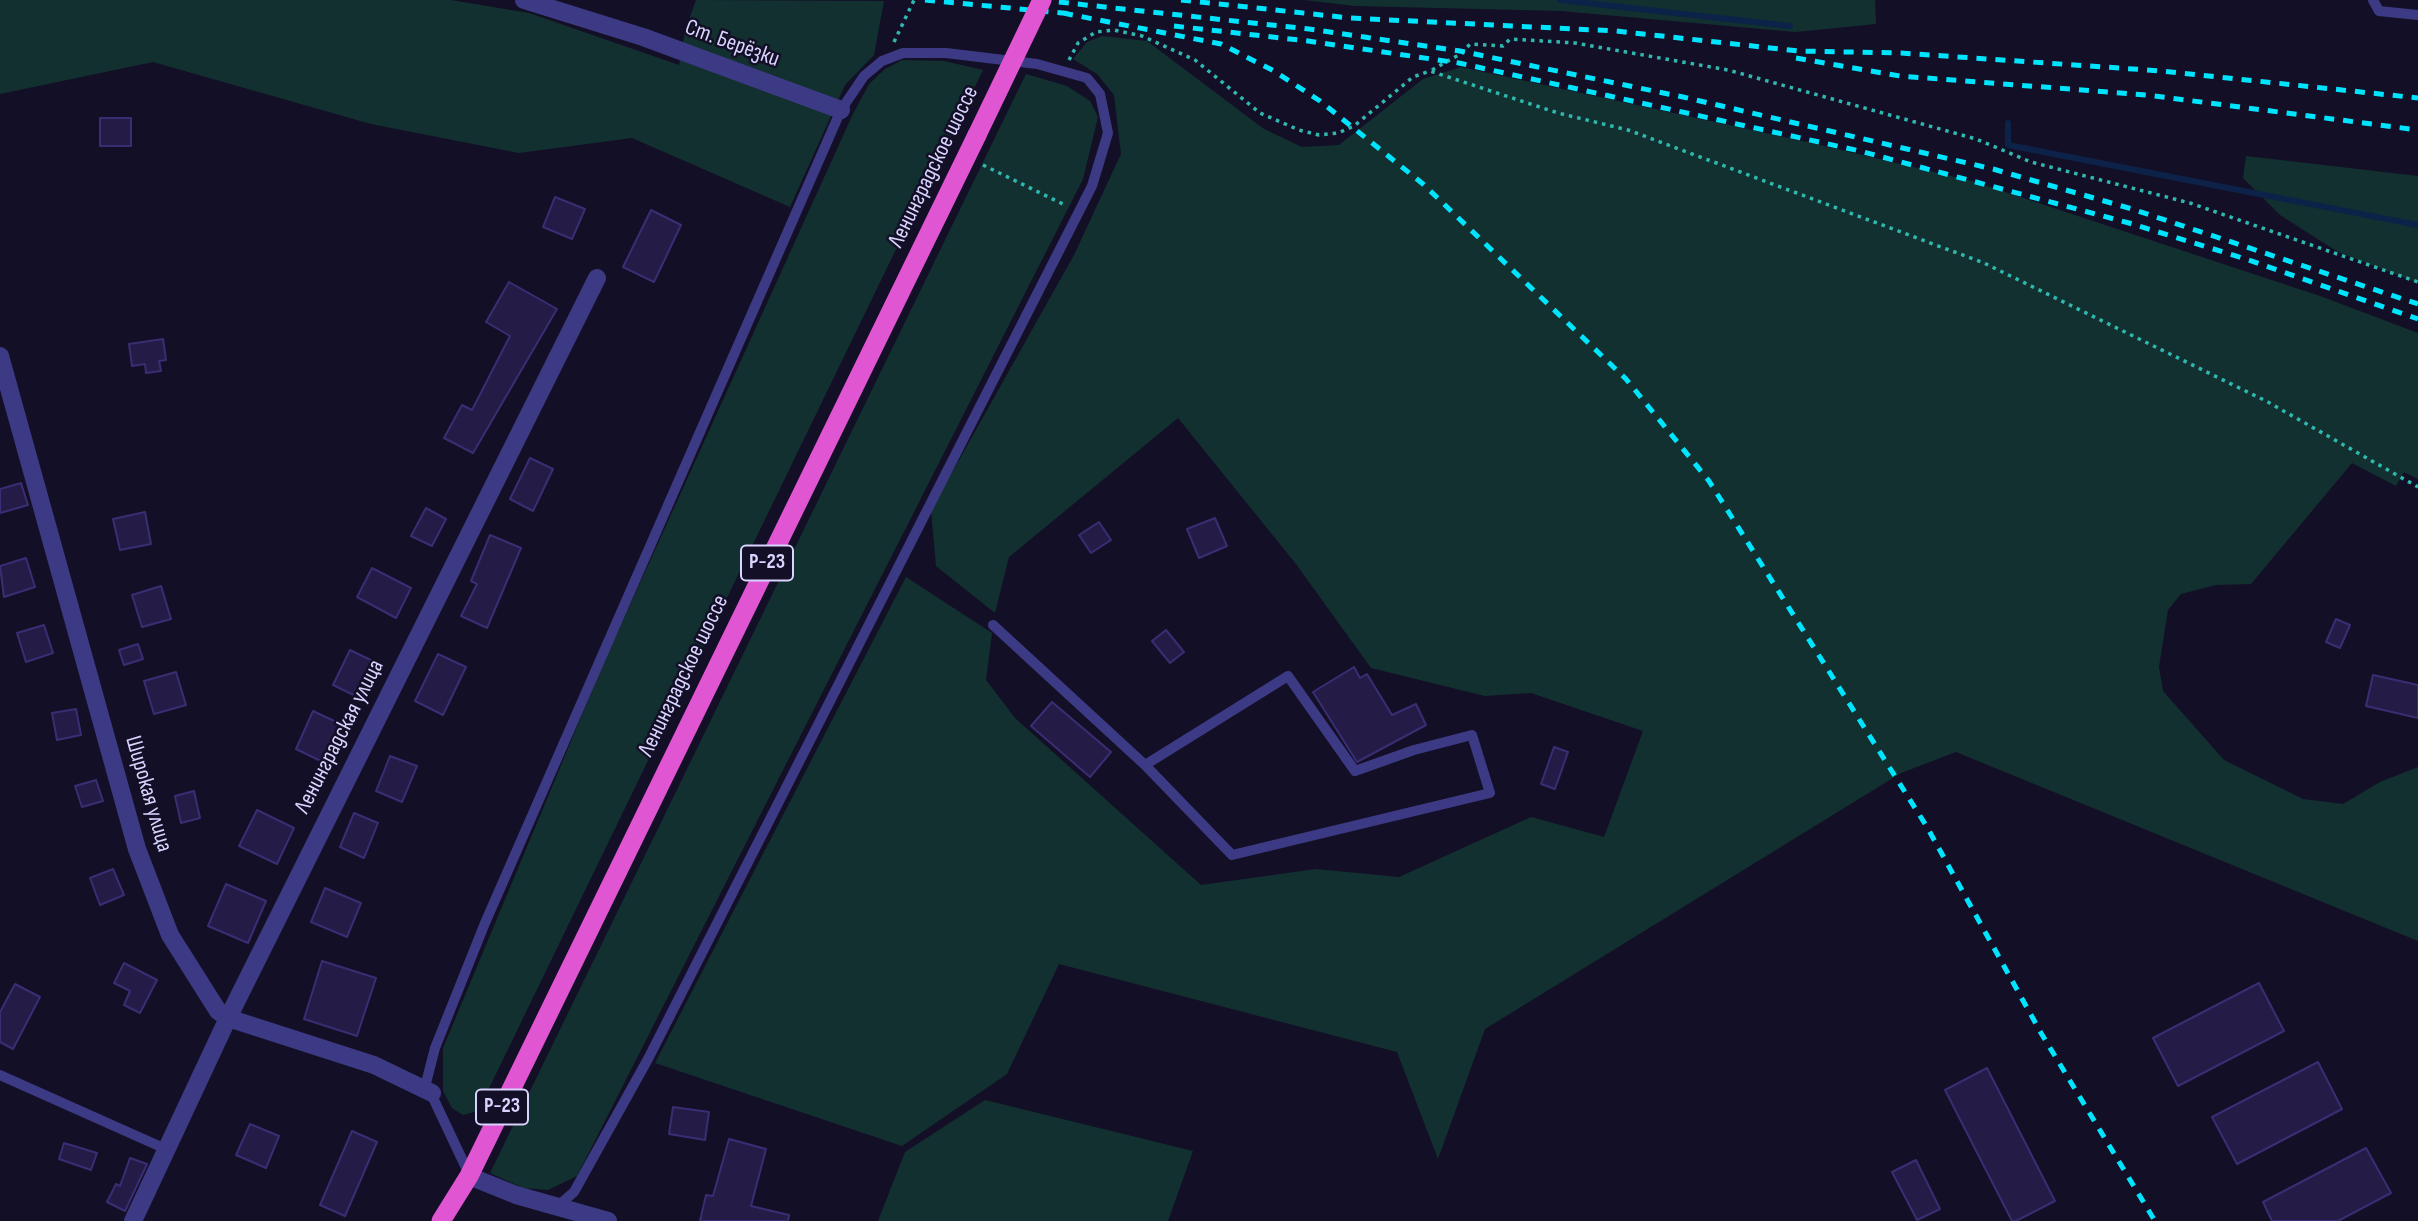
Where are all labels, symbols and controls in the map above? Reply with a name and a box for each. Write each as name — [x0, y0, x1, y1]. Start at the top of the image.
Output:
street label: Ст. Берёзки — [681, 14, 783, 74]
street label: Ленинградское шоссе — [883, 82, 985, 252]
road number: Р-23 — [741, 546, 793, 580]
street label: Ленинградское шоссе — [633, 591, 735, 761]
street label: Ленинградская улица — [289, 656, 391, 818]
street label: Широкая улица — [118, 733, 178, 855]
road number: Р-23 — [476, 1090, 528, 1124]

